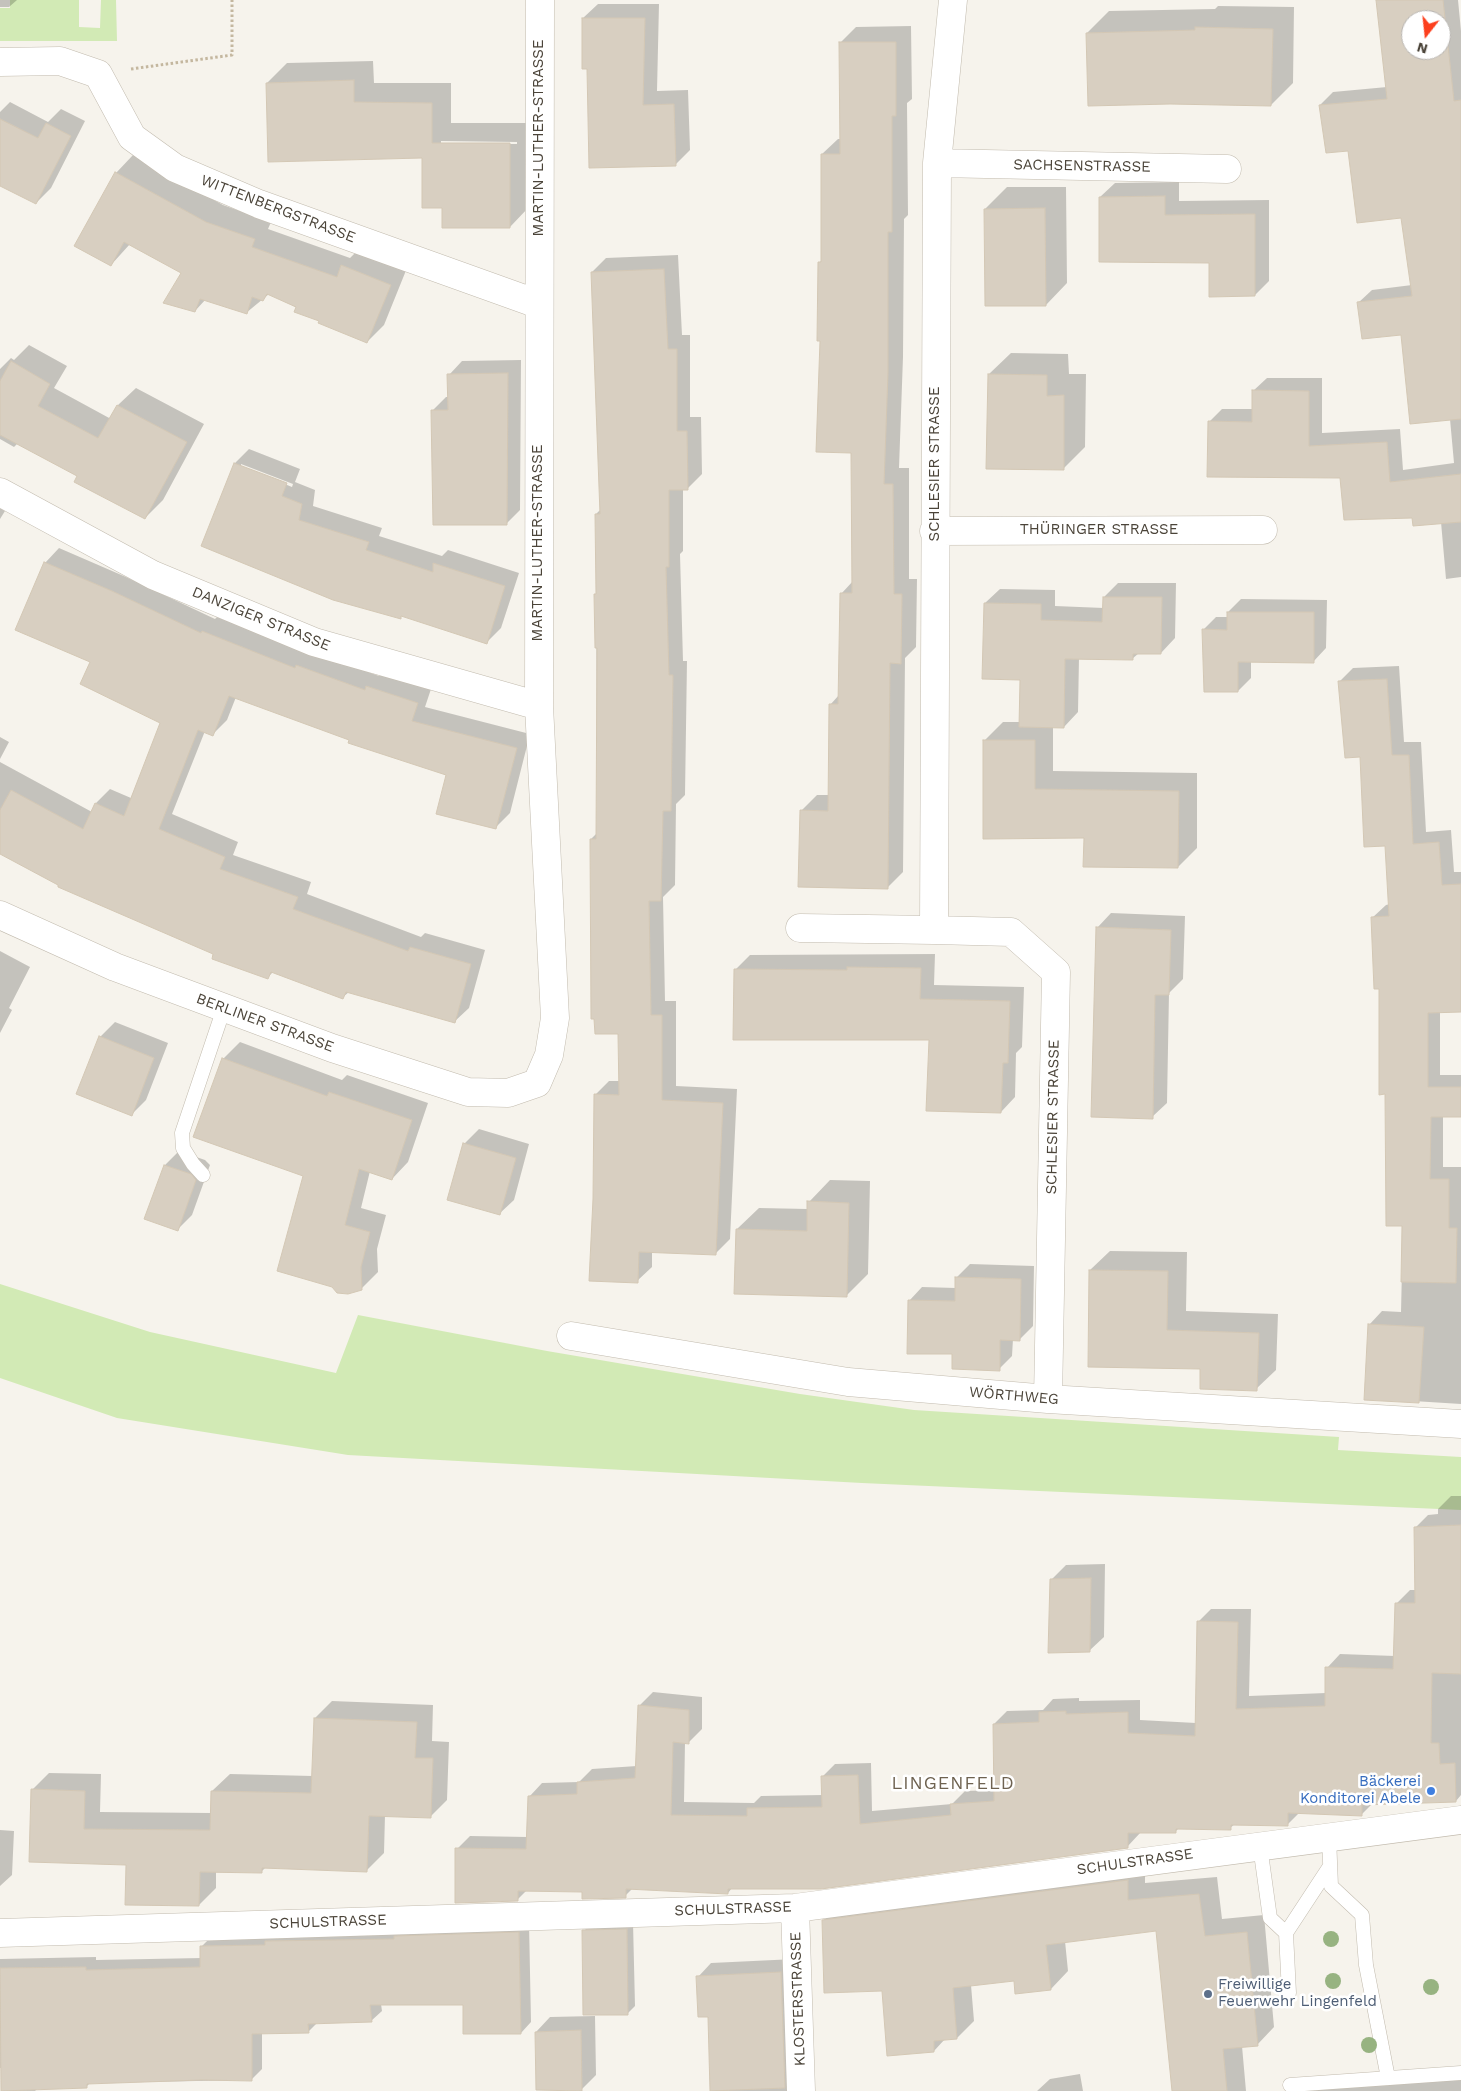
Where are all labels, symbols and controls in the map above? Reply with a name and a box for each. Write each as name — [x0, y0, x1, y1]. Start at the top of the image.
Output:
north arrow — [1401, 10, 1451, 60]
street label: MARTIN-LUTHER-STRASSE — [530, 39, 548, 237]
text: N — [1415, 39, 1429, 58]
street label: SACHSENSTRASSE — [1013, 156, 1151, 176]
street label: WITTENBERGSTRASSE — [198, 171, 358, 247]
street label: SCHLESIER STRASSE — [926, 387, 944, 541]
street label: MARTIN-LUTHER-STRASSE — [529, 444, 547, 642]
street label: THÜRINGER STRASSE — [1020, 521, 1178, 539]
street label: DANZIGER STRASSE — [189, 583, 333, 655]
street label: BERLINER STRASSE — [194, 990, 336, 1056]
street label: SCHLESIER STRASSE — [1043, 1039, 1063, 1195]
street label: WÖRTHWEG — [968, 1383, 1060, 1409]
district label: LINGENFELD — [890, 1773, 1016, 1795]
place label: Bäckerei Konditorei Abele — [1300, 1773, 1421, 1808]
marker: Bäckerei Konditorei Abele — [1425, 1785, 1437, 1797]
street label: SCHULSTRASSE — [1076, 1845, 1194, 1879]
street label: SCHULSTRASSE — [674, 1898, 792, 1920]
street label: SCHULSTRASSE — [269, 1911, 387, 1933]
street label: KLOSTERSTRASSE — [787, 1932, 809, 2066]
place label: Freiwillige Feuerwehr Lingenfeld — [1218, 1976, 1377, 2011]
marker: Freiwillige Feuerwehr Lingenfeld — [1202, 1988, 1214, 2000]

